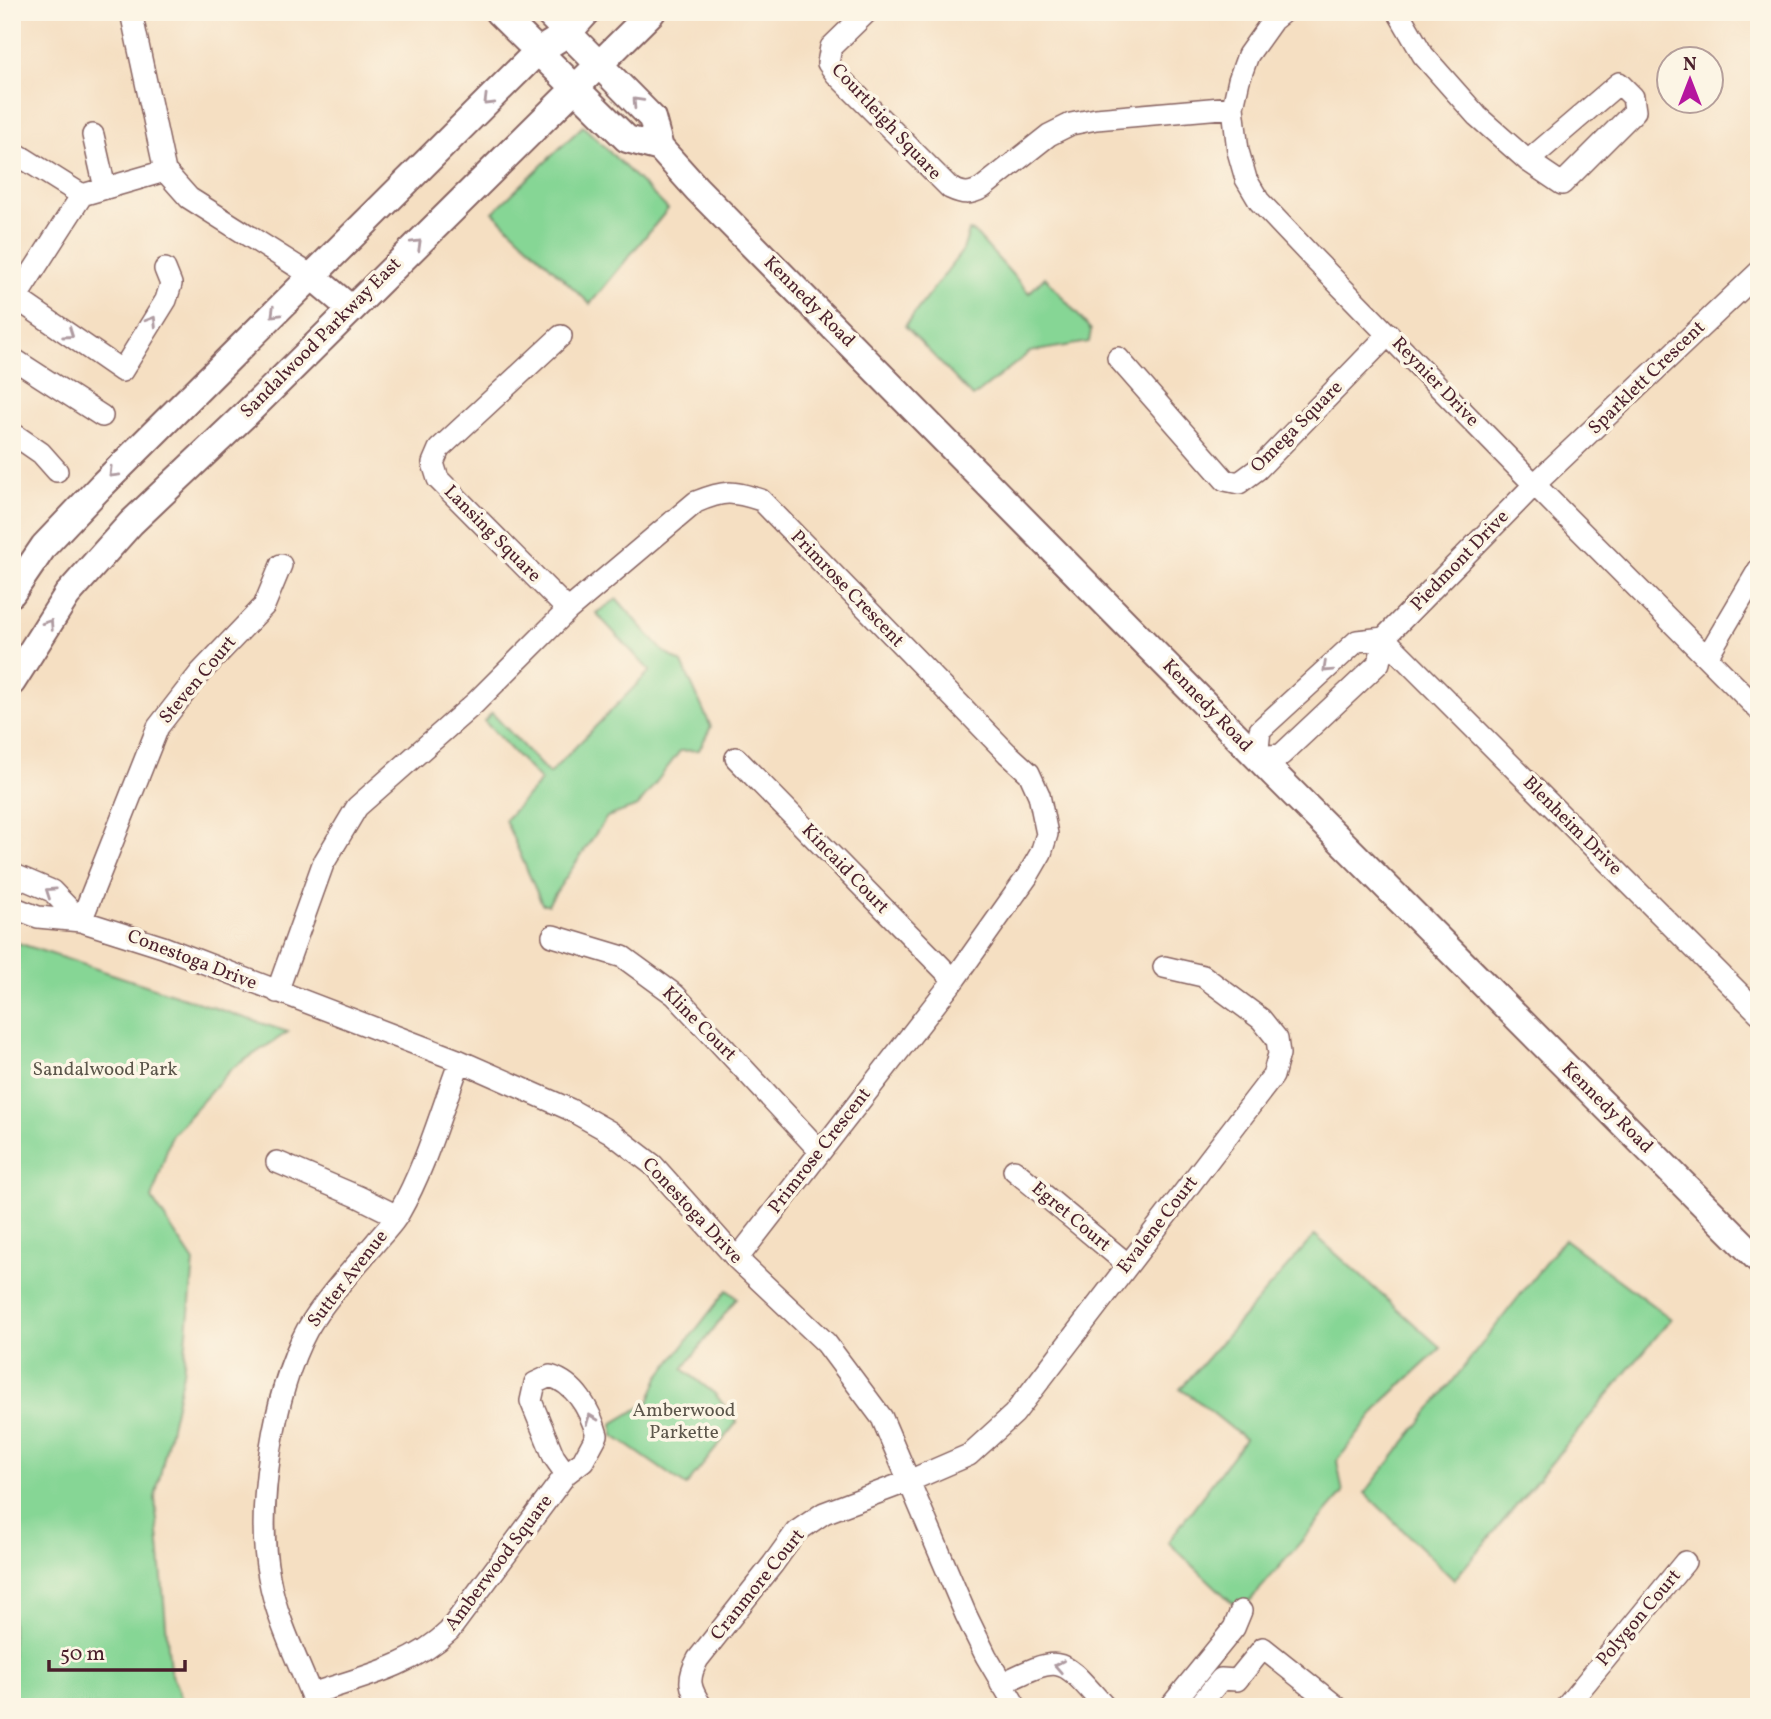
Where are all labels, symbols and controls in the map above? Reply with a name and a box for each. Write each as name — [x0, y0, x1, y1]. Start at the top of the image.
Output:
north arrow — [1656, 46, 1726, 116]
text: N — [1683, 52, 1697, 78]
street label: Courtleigh Square — [825, 58, 947, 186]
one-way arrow — [484, 92, 497, 105]
one-way arrow — [633, 97, 645, 110]
one-way arrow — [408, 239, 421, 252]
street label: Kennedy Road — [757, 250, 861, 354]
street label: Sandalwood Parkway East — [235, 251, 408, 424]
one-way arrow — [270, 304, 283, 317]
street label: Sparklett Crescent — [1583, 315, 1712, 441]
one-way arrow — [144, 316, 157, 329]
one-way arrow — [61, 326, 74, 338]
street label: Reynier Drive — [1385, 331, 1485, 433]
street label: Omega Square — [1245, 375, 1349, 479]
one-way arrow — [109, 464, 122, 477]
street label: Lansing Square — [437, 479, 547, 589]
street label: Piedmont Drive — [1405, 505, 1515, 617]
street label: Primrose Crescent — [784, 525, 910, 653]
one-way arrow — [40, 619, 53, 632]
street label: Steven Court — [153, 630, 243, 730]
street label: Kennedy Road — [1156, 654, 1258, 758]
one-way arrow — [1322, 660, 1335, 673]
street label: Blenheim Drive — [1517, 771, 1627, 881]
street label: Kincaid Court — [795, 818, 895, 920]
one-way arrow — [45, 888, 58, 901]
street label: Conestoga Drive — [123, 923, 261, 997]
street label: Kline Court — [656, 981, 742, 1067]
street label: Kennedy Road — [1555, 1056, 1659, 1160]
park label: Sandalwood Park — [32, 1057, 178, 1083]
street label: Primrose Crescent — [762, 1082, 878, 1220]
street label: Conestoga Drive — [636, 1152, 748, 1270]
street label: Evalene Court — [1112, 1170, 1205, 1279]
street label: Egret Court — [1026, 1176, 1117, 1258]
street label: Sutter Avenue — [302, 1225, 394, 1333]
park label: Amberwood Parkette — [633, 1398, 736, 1446]
one-way arrow — [586, 1414, 600, 1426]
street label: Amberwood Square — [439, 1489, 559, 1637]
street label: Cranmore Court — [705, 1523, 811, 1646]
street label: Polygon Court — [1591, 1564, 1688, 1672]
scale bar — [49, 1628, 186, 1672]
text: 50 m — [60, 1640, 105, 1669]
one-way arrow — [1054, 1660, 1066, 1675]

